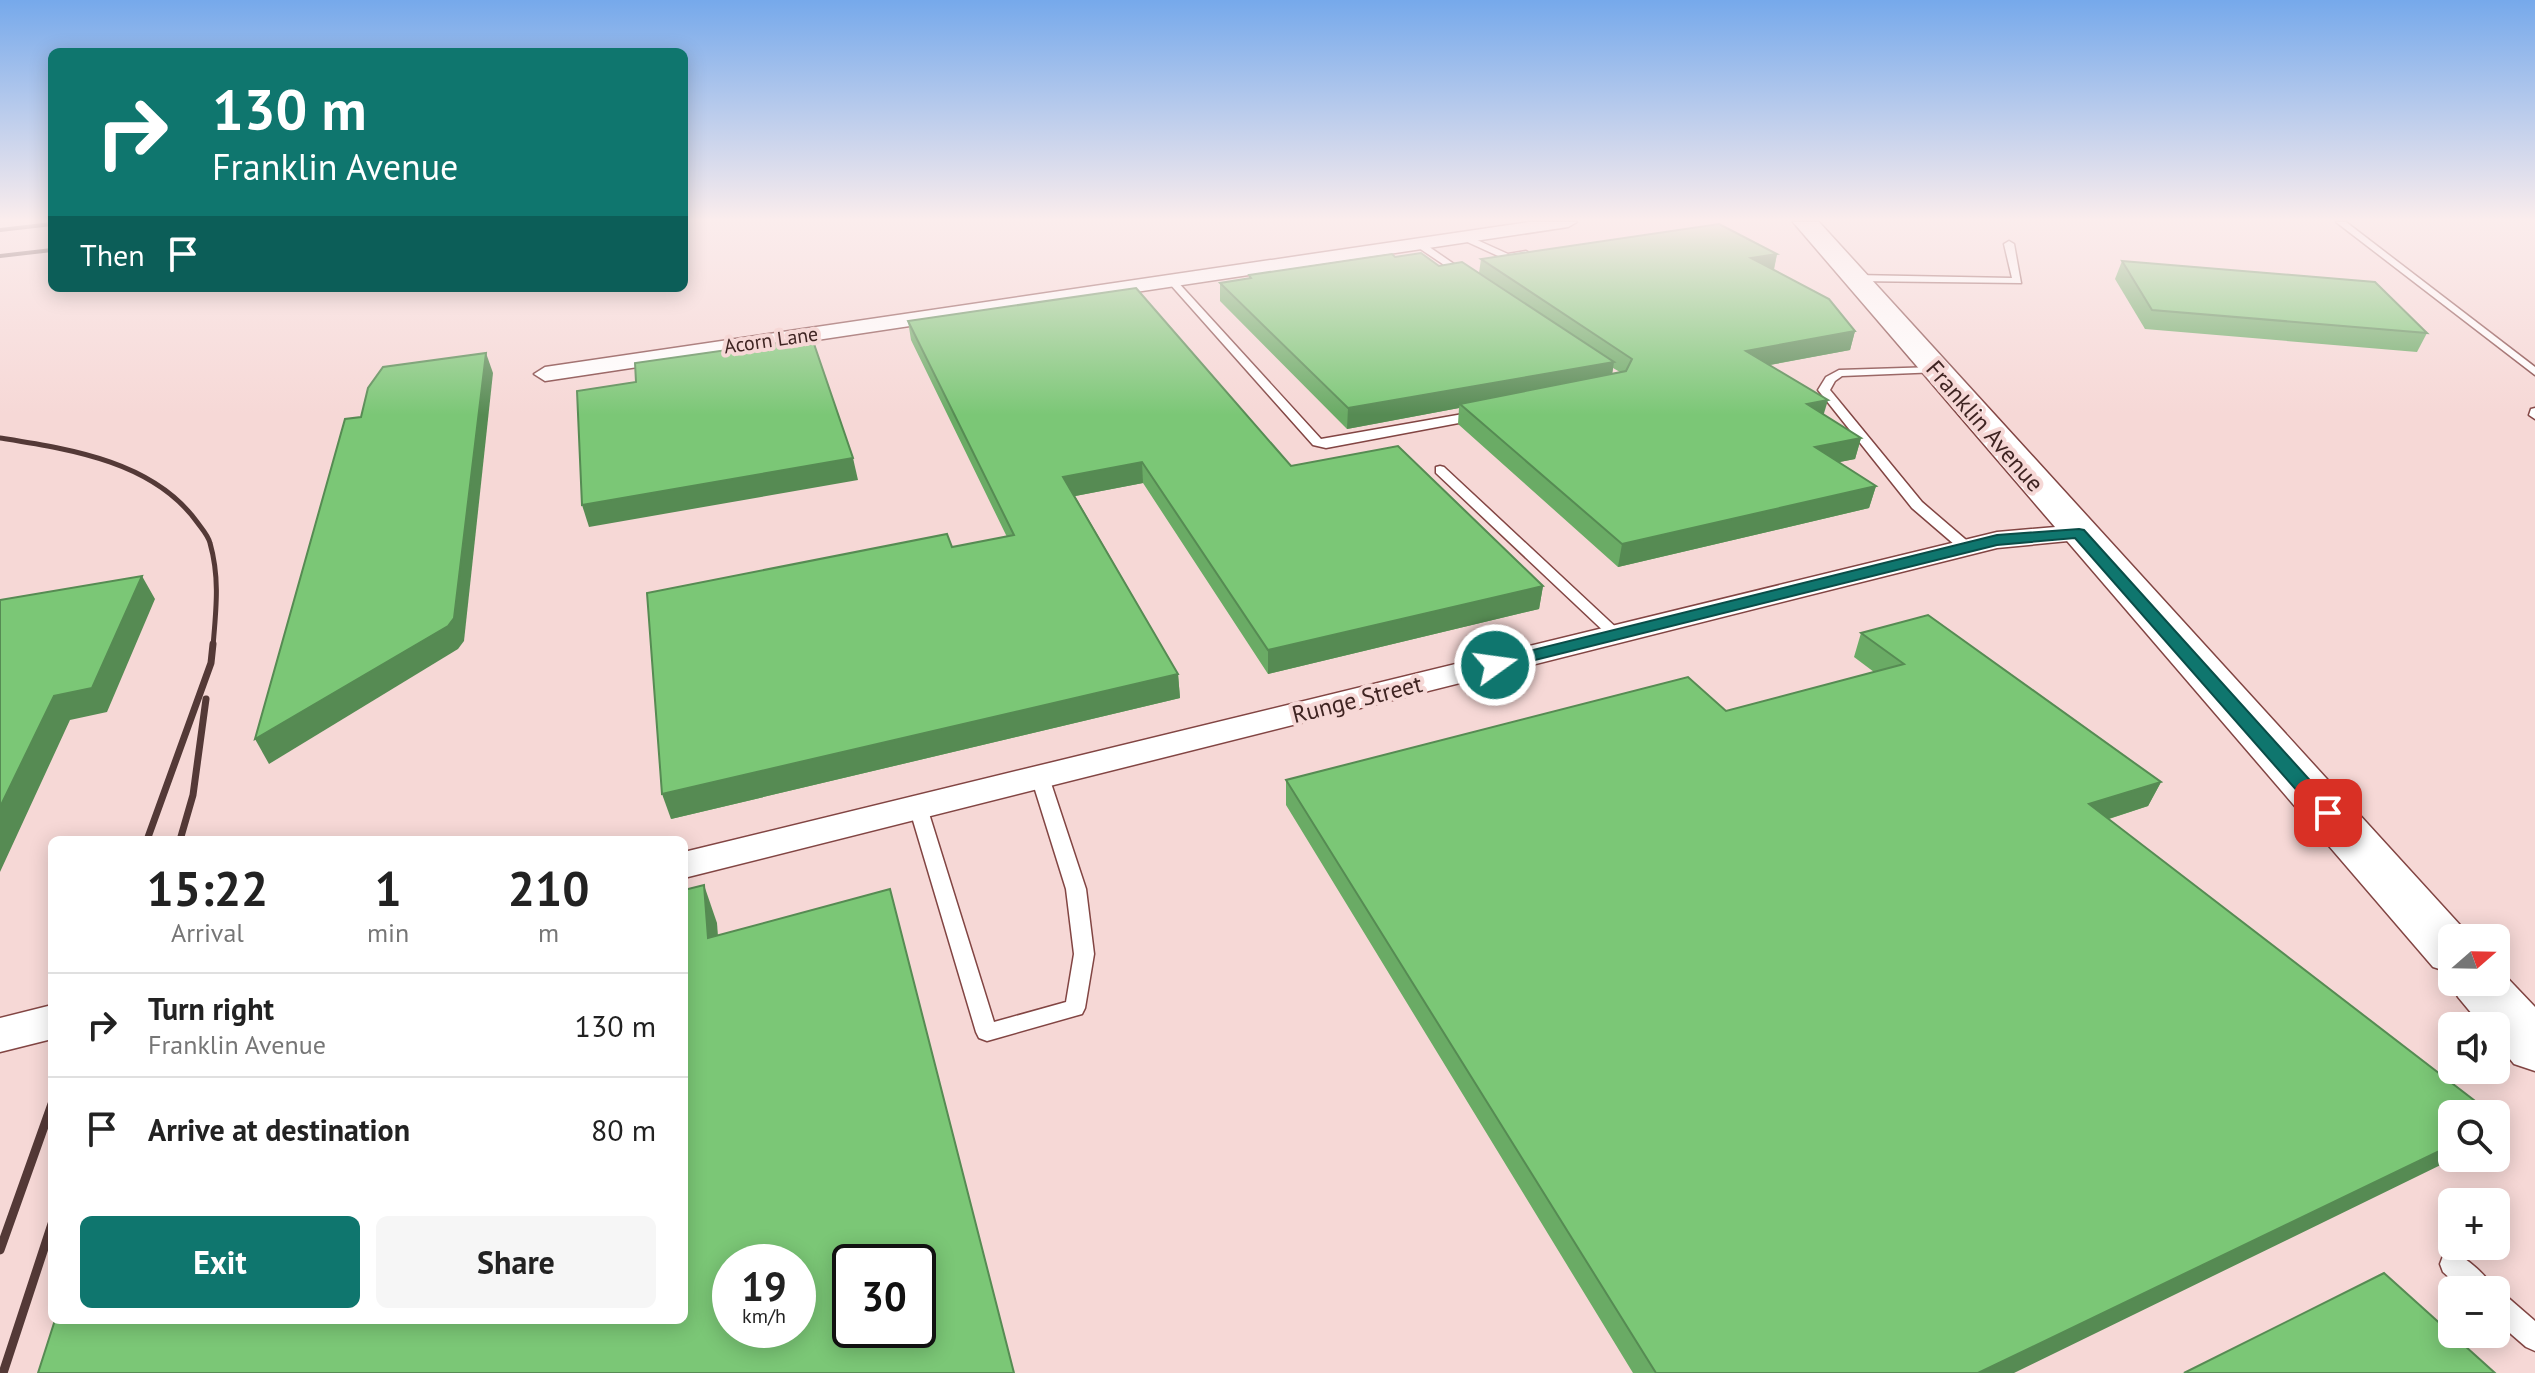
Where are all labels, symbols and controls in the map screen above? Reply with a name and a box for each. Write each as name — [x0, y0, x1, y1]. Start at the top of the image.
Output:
text: 130 m — [212, 73, 367, 145]
icon: right — [80, 80, 184, 184]
text: Franklin Avenue — [212, 143, 458, 190]
icon: arrive — [161, 232, 205, 276]
text: Then — [80, 235, 145, 274]
street label: Acorn Lane — [722, 321, 820, 359]
street label: Franklin Avenue — [1919, 354, 2051, 498]
position arrow — [1453, 623, 1537, 707]
street label: Runge Street — [1289, 668, 1425, 730]
pin — [2294, 779, 2362, 847]
icon: arrive — [2306, 791, 2350, 835]
text: 15:22 — [147, 857, 268, 919]
text: 1 — [374, 857, 402, 919]
text: 210 — [508, 857, 589, 919]
text: Arrival — [171, 916, 244, 949]
text: min — [367, 916, 409, 949]
text: m — [538, 916, 559, 949]
north arrow — [2438, 924, 2510, 996]
map controls — [2438, 924, 2510, 1348]
text: Turn right — [148, 989, 274, 1028]
icon: right — [80, 1003, 124, 1047]
text: 130 m — [575, 1006, 656, 1045]
button: sound — [2438, 1012, 2510, 1084]
text: Franklin Avenue — [148, 1028, 326, 1061]
button: search — [2438, 1100, 2510, 1172]
icon: arrive — [80, 1107, 124, 1151]
text: Arrive at destination — [148, 1110, 410, 1149]
text: 80 m — [591, 1110, 656, 1149]
button: + — [2438, 1188, 2510, 1260]
button: Exit — [80, 1216, 360, 1308]
button: Share — [376, 1216, 656, 1308]
speed limit sign: 30 — [832, 1244, 936, 1348]
text: 19 — [741, 1260, 787, 1312]
button: − — [2438, 1276, 2510, 1348]
text: km/h — [742, 1303, 786, 1329]

